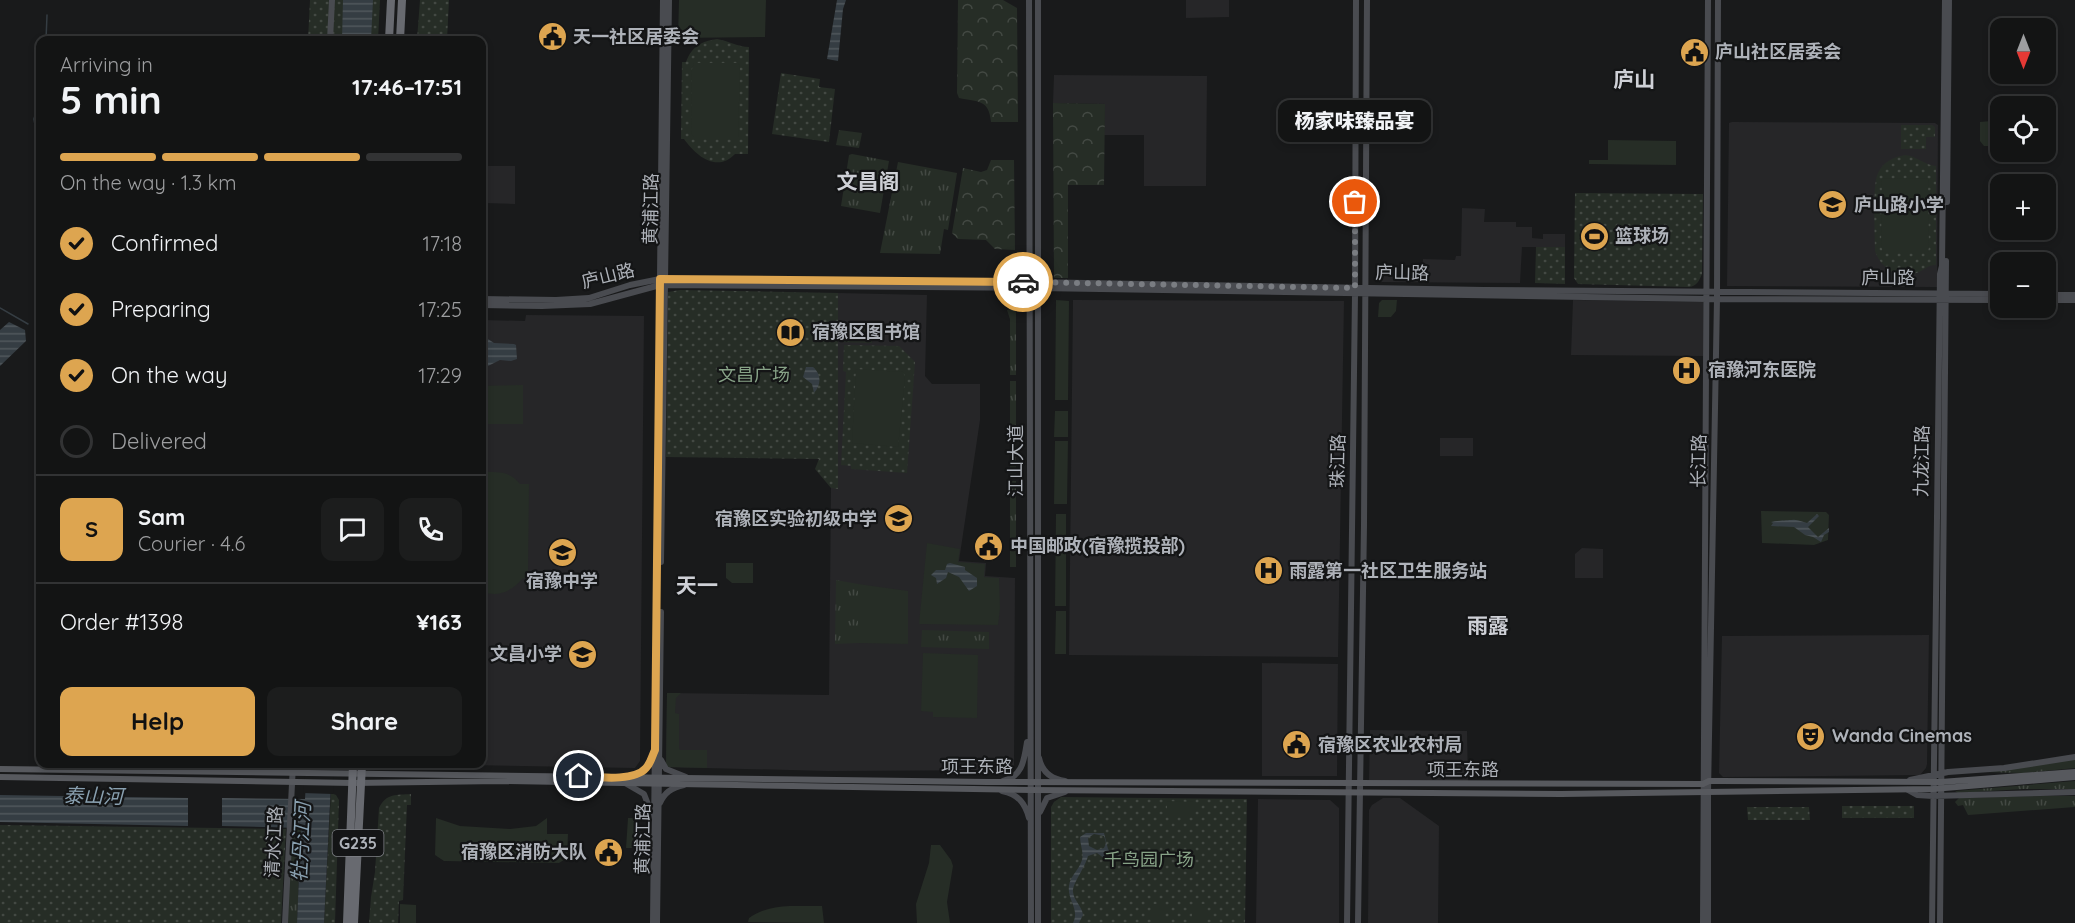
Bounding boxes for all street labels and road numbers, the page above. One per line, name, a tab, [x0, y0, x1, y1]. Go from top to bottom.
street label: 黄浦江路	[638, 173, 663, 245]
street label: 庐山路	[579, 258, 637, 293]
street label: 庐山路	[1375, 261, 1429, 284]
street label: 庐山路	[1861, 266, 1915, 289]
street label: 江山大道	[1004, 425, 1027, 497]
street label: 九龙江路	[1909, 425, 1934, 497]
street label: 珠江路	[1326, 434, 1349, 488]
street label: 长江路	[1687, 434, 1710, 488]
street label: 项王东路	[941, 755, 1013, 778]
street label: 项王东路	[1427, 758, 1499, 781]
street label: 黄浦江路	[630, 803, 655, 875]
street label: 清水江路	[260, 805, 287, 879]
road number: G235	[332, 830, 384, 856]

